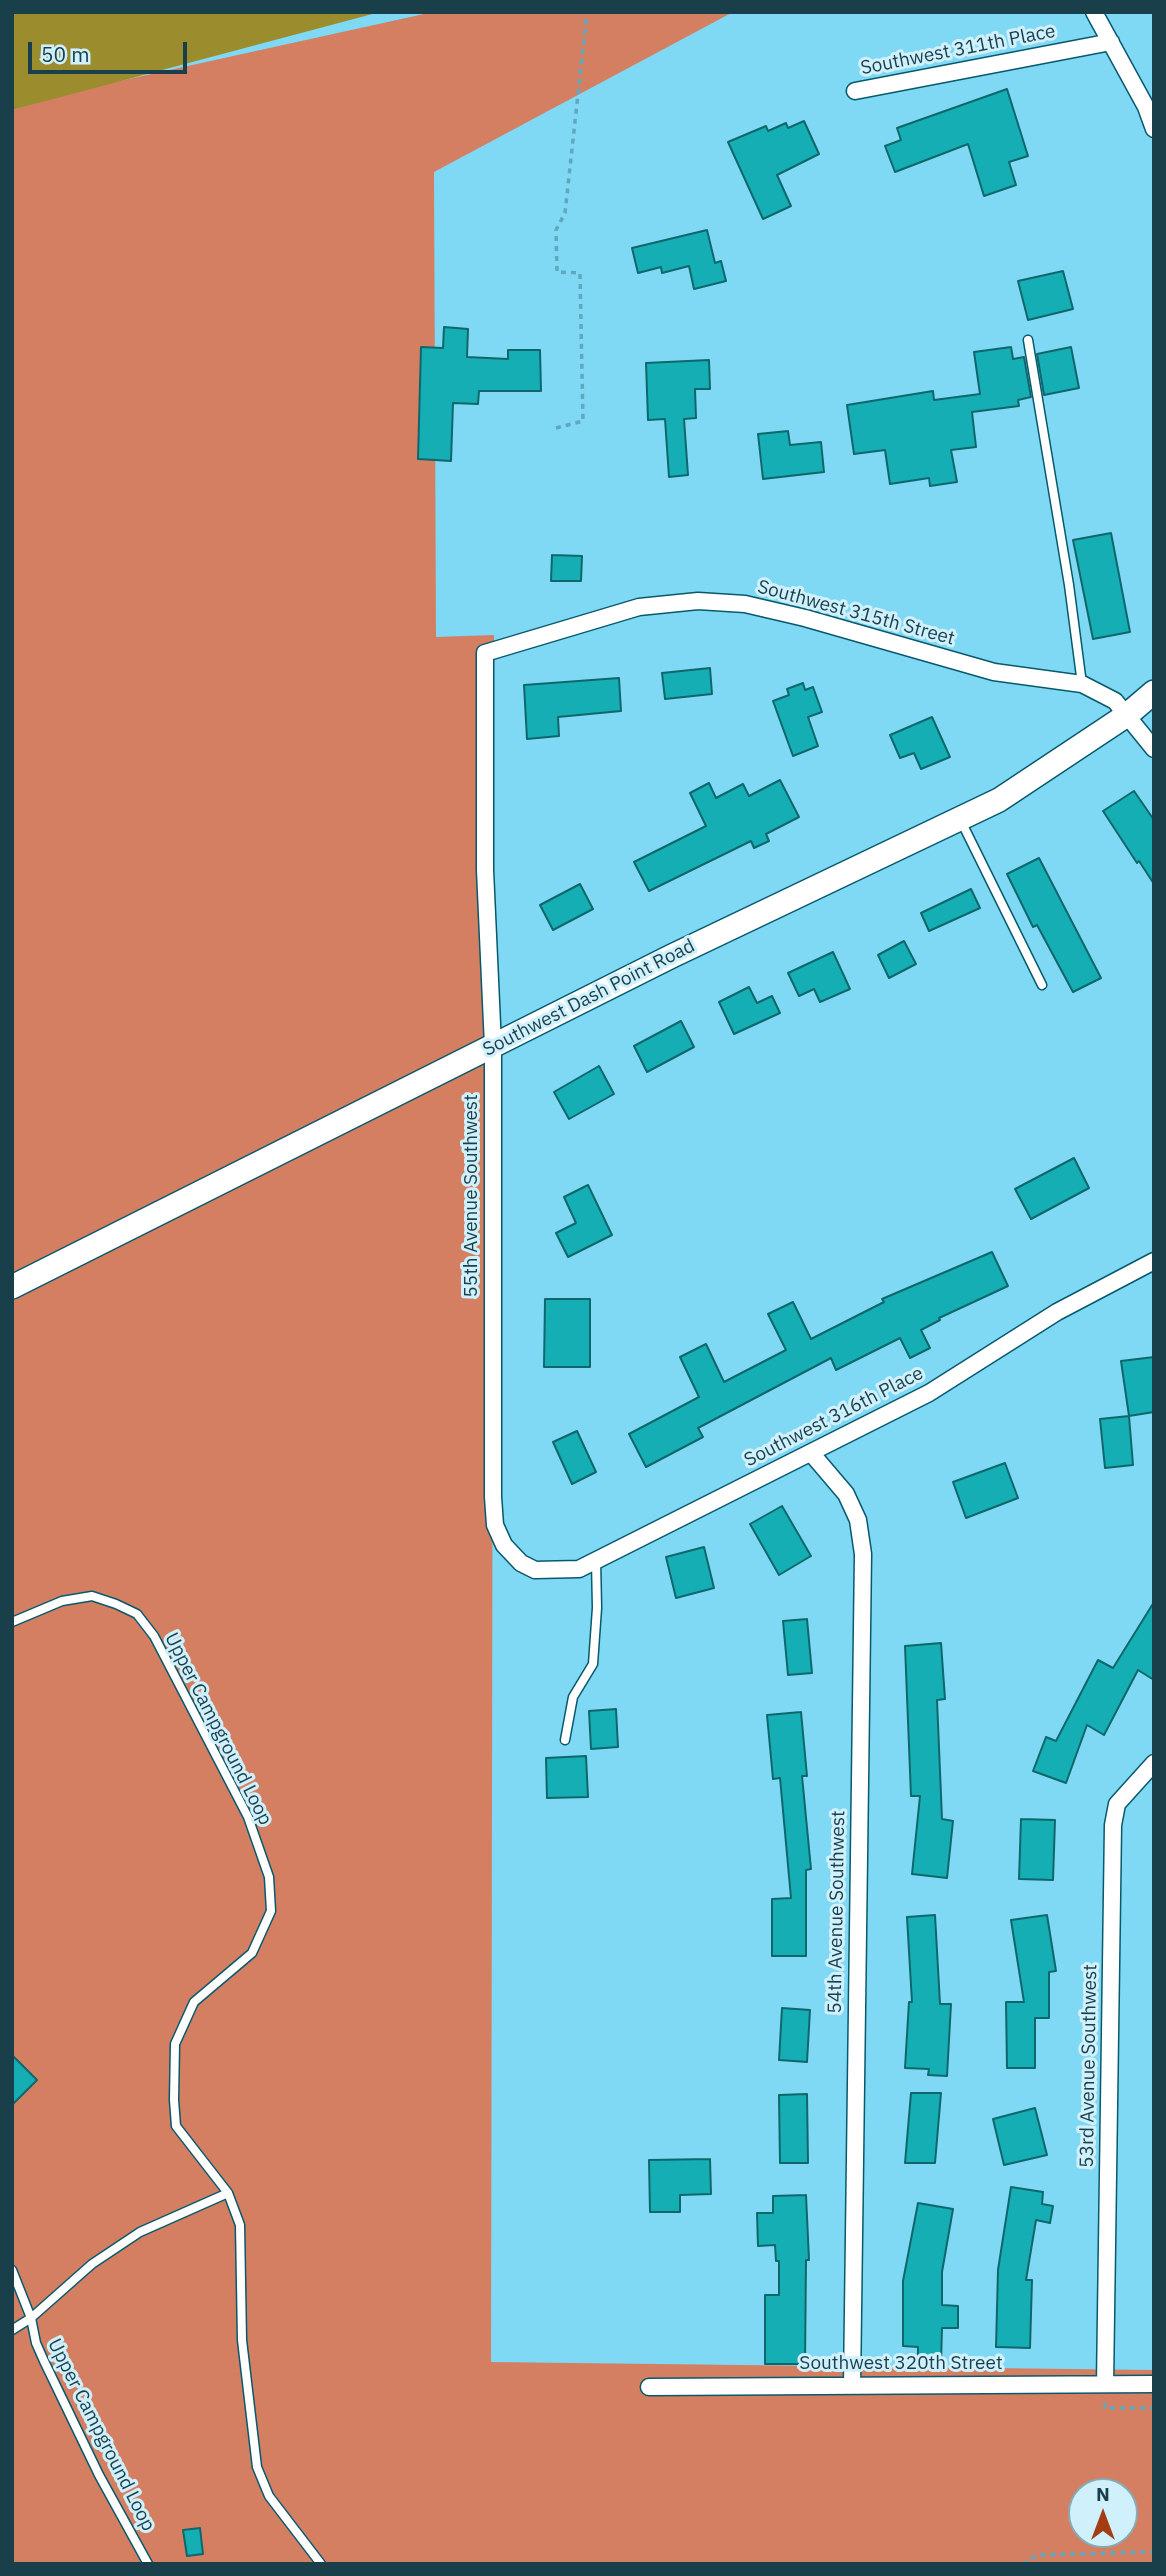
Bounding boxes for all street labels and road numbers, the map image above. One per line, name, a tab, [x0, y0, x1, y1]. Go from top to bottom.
street label: Southwest 311th Place	[859, 20, 1057, 80]
street label: Southwest 315th Street	[755, 576, 957, 650]
street label: Southwest Dash Point Road	[479, 935, 699, 1061]
street label: 55th Avenue Southwest	[461, 1094, 483, 1298]
street label: Southwest 316th Place	[741, 1362, 927, 1472]
street label: Upper Campground Loop	[160, 1629, 276, 1829]
street label: 54th Avenue Southwest	[824, 1810, 850, 2014]
street label: 53rd Avenue Southwest	[1076, 1964, 1102, 2168]
street label: Upper Campground Loop	[43, 2335, 159, 2535]
street label: Southwest 320th Street	[799, 2353, 1003, 2375]

